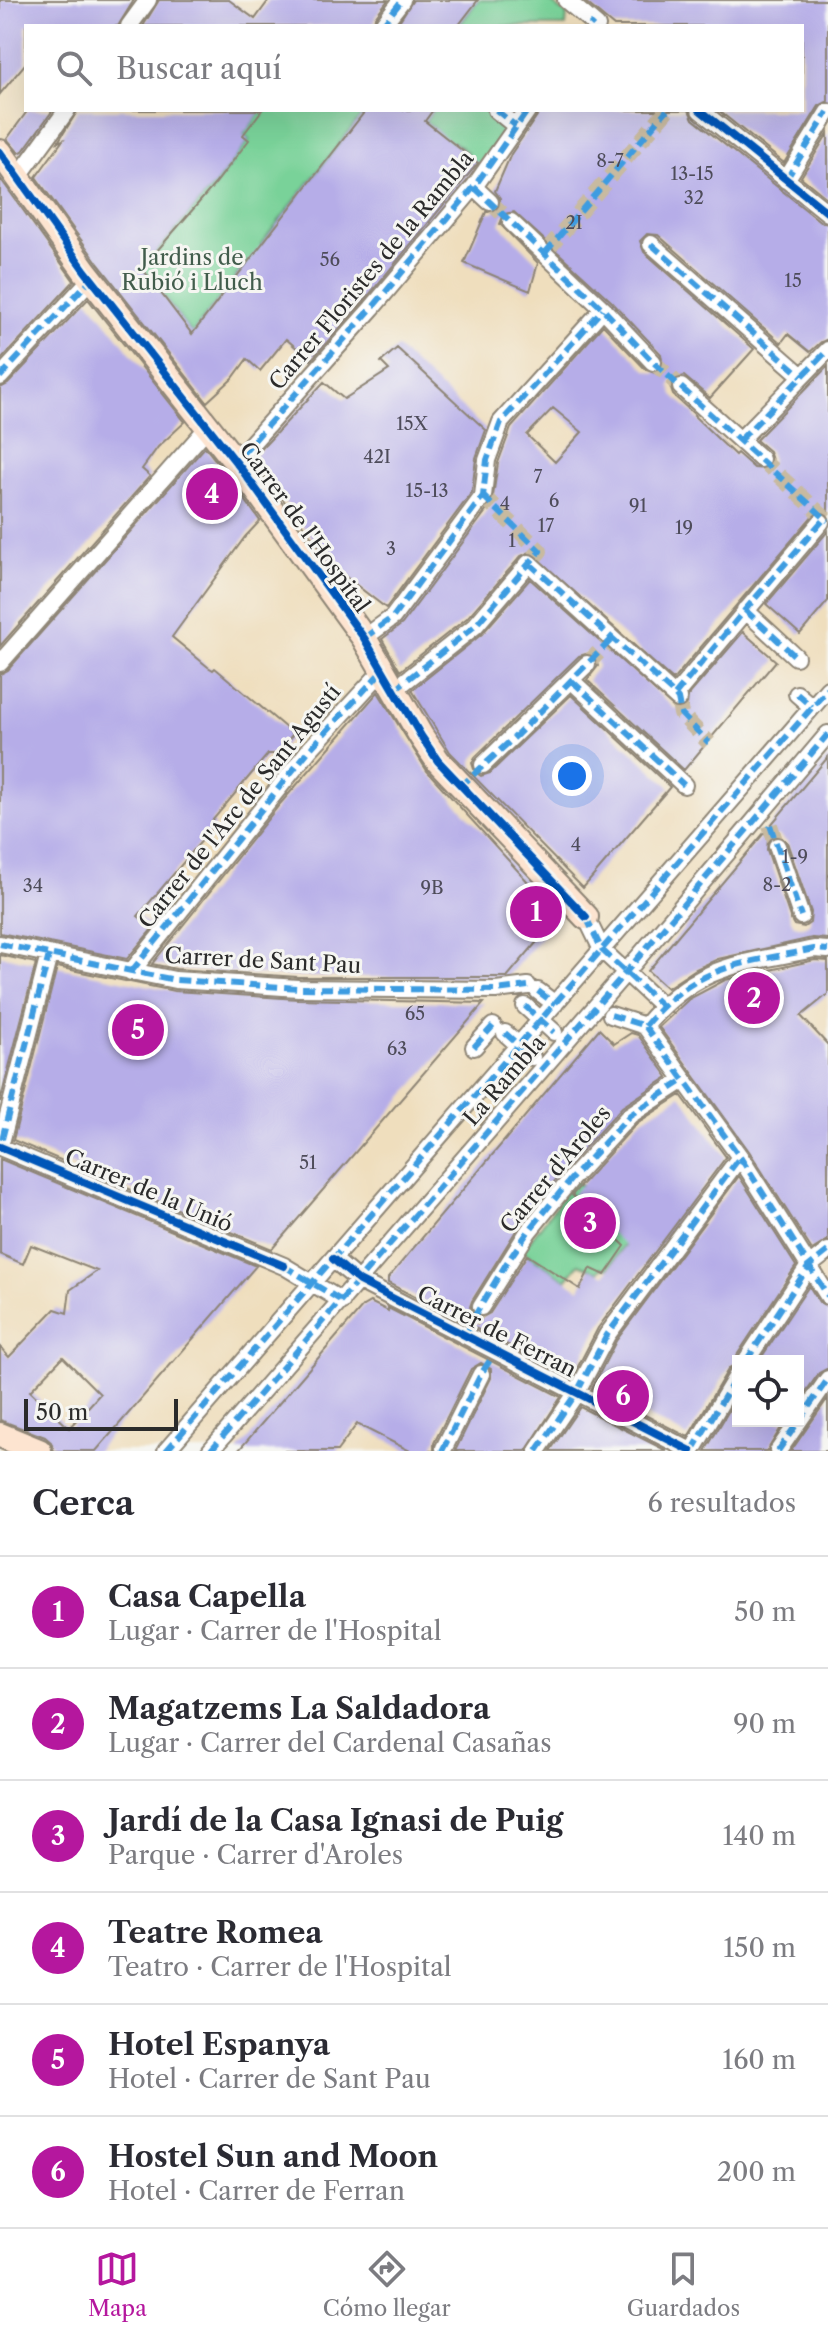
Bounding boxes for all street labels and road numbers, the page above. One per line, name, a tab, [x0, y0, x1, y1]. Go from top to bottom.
street label: Carrer Floristes de la Rambla	[263, 145, 480, 395]
street label: Carrer de l'Hospital	[234, 437, 376, 618]
street label: Carrer de l'Arc de Sant Agustí	[133, 679, 346, 934]
street label: Carrer de Sant Pau	[164, 942, 362, 979]
street label: La Rambla	[458, 1029, 551, 1131]
street label: Carrer d'Aroles	[494, 1100, 616, 1238]
street label: Carrer de la Unió	[61, 1143, 237, 1238]
street label: Carrer de Ferran	[413, 1280, 581, 1383]

